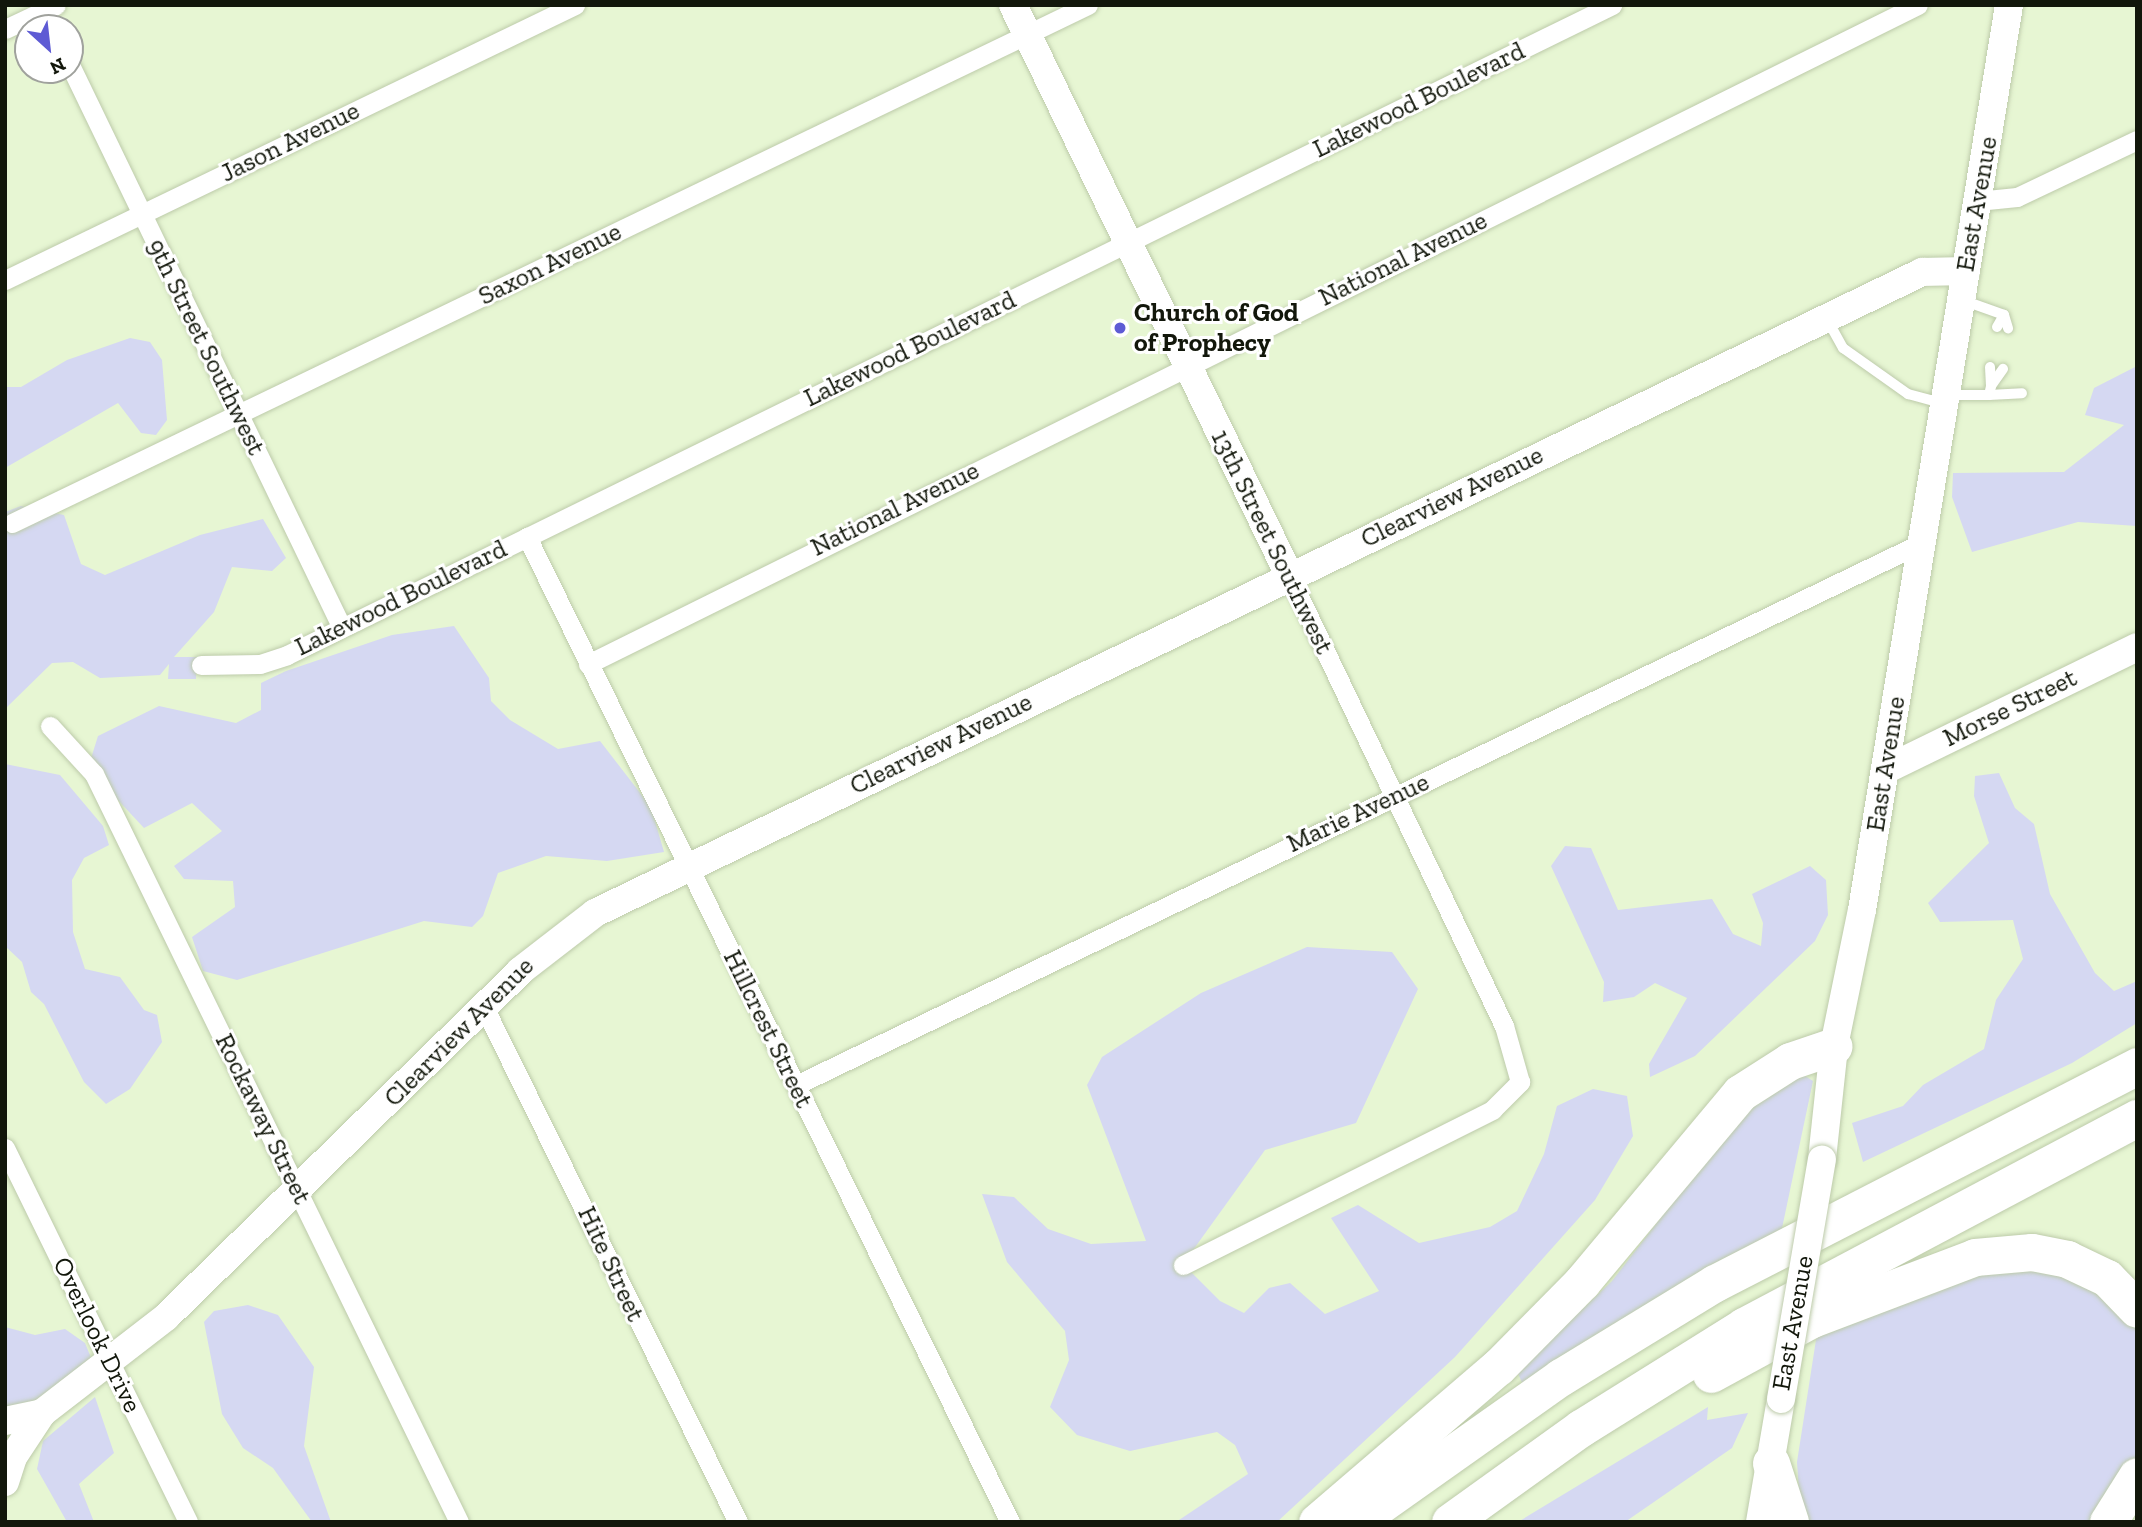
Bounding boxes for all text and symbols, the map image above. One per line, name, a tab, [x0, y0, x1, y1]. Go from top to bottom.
north arrow	[14, 14, 84, 84]
street label: Lakewood Boulevard	[1308, 35, 1530, 165]
text: N	[46, 53, 70, 80]
street label: Jason Avenue	[215, 95, 365, 189]
street label: East Avenue	[1950, 134, 2004, 274]
street label: National Avenue	[1313, 205, 1493, 313]
street label: Saxon Avenue	[473, 216, 627, 312]
street label: 9th Street Southwest	[140, 234, 272, 460]
street label: Lakewood Boulevard	[799, 284, 1021, 414]
place label: Church of God of Prophecy	[1134, 297, 1298, 358]
marker: Church of God of Prophecy	[1112, 320, 1128, 336]
street label: 13th Street Southwest	[1204, 425, 1340, 659]
street label: Clearview Avenue	[1355, 439, 1549, 555]
street label: National Avenue	[805, 455, 985, 563]
street label: Lakewood Boulevard	[290, 533, 512, 663]
street label: Morse Street	[1938, 662, 2082, 754]
street label: Clearview Avenue	[844, 686, 1038, 802]
street label: East Avenue	[1860, 694, 1912, 834]
street label: Marie Avenue	[1282, 766, 1434, 860]
street label: Hillcrest Street	[716, 945, 820, 1113]
street label: Clearview Avenue	[377, 950, 541, 1114]
street label: Rockaway Street	[208, 1028, 318, 1210]
street label: Hite Street	[571, 1202, 651, 1326]
street label: Overlook Drive	[46, 1252, 148, 1418]
street label: East Avenue	[1766, 1253, 1820, 1393]

